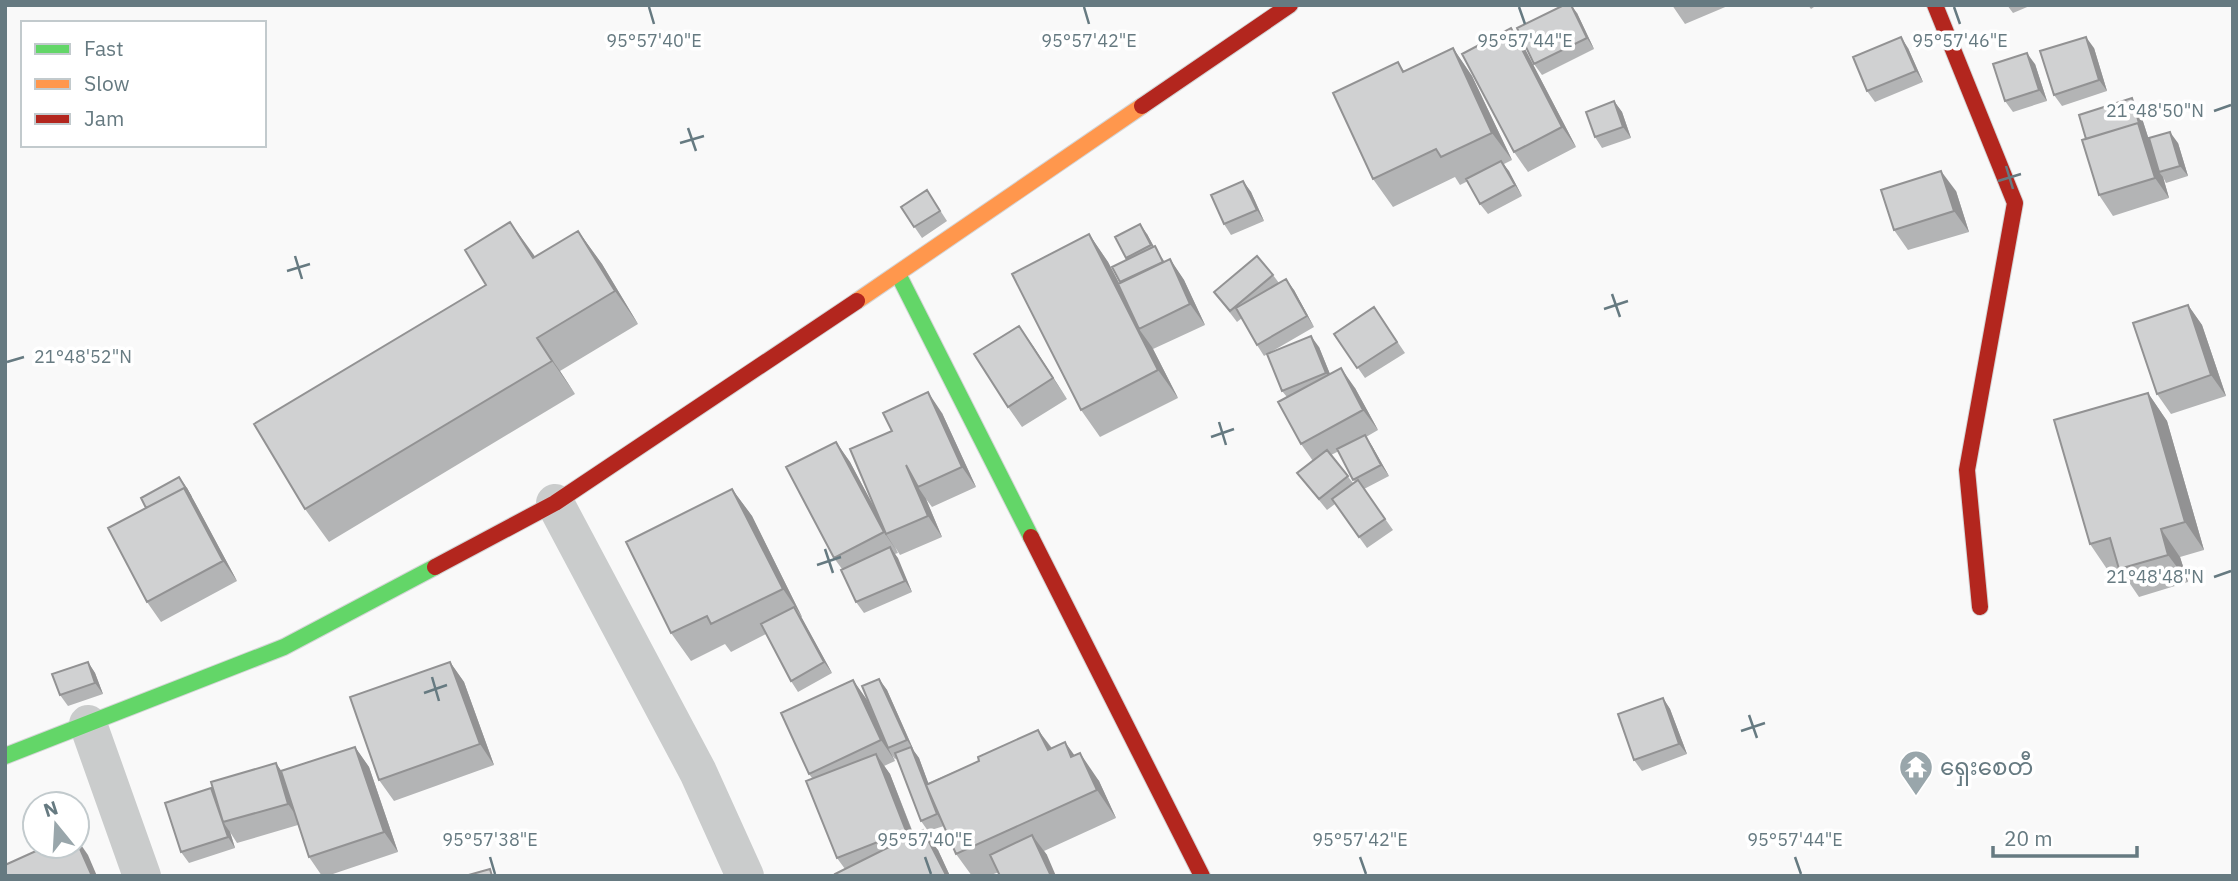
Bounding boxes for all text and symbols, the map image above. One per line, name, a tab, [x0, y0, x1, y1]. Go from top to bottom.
legend	[21, 21, 266, 147]
text: 95°57'40"E	[606, 29, 702, 52]
text: 95°57'42"E	[1041, 29, 1137, 52]
text: 95°57'44"E	[1477, 29, 1573, 52]
text: 95°57'46"E	[1912, 29, 2008, 52]
text: Fast	[84, 34, 124, 62]
text: Slow	[84, 69, 130, 97]
text: 21°48'50"N	[2106, 99, 2204, 122]
text: Jam	[84, 104, 124, 132]
text: 21°48'52"N	[34, 345, 132, 368]
text: 21°48'48"N	[2106, 565, 2204, 588]
temple icon: ရှေးစေတီ	[1897, 748, 1935, 797]
place label: ရှေးစေတီ	[1940, 751, 2033, 786]
north arrow	[21, 790, 91, 860]
text: N	[40, 795, 61, 822]
scale bar	[1993, 814, 2136, 858]
text: 20 m	[2004, 824, 2053, 852]
text: 95°57'38"E	[442, 828, 538, 851]
text: 95°57'40"E	[877, 828, 973, 851]
text: 95°57'42"E	[1312, 828, 1408, 851]
text: 95°57'44"E	[1747, 828, 1843, 851]

